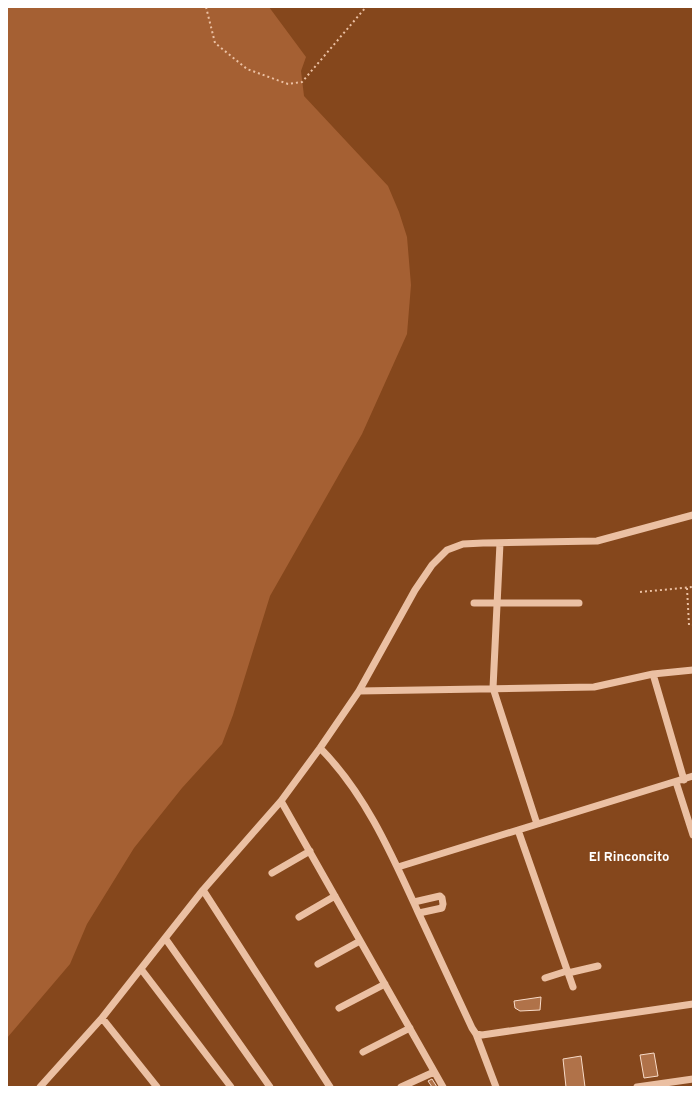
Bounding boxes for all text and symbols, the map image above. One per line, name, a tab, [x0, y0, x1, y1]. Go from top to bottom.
district label: El Rinconcito	[589, 850, 669, 866]

